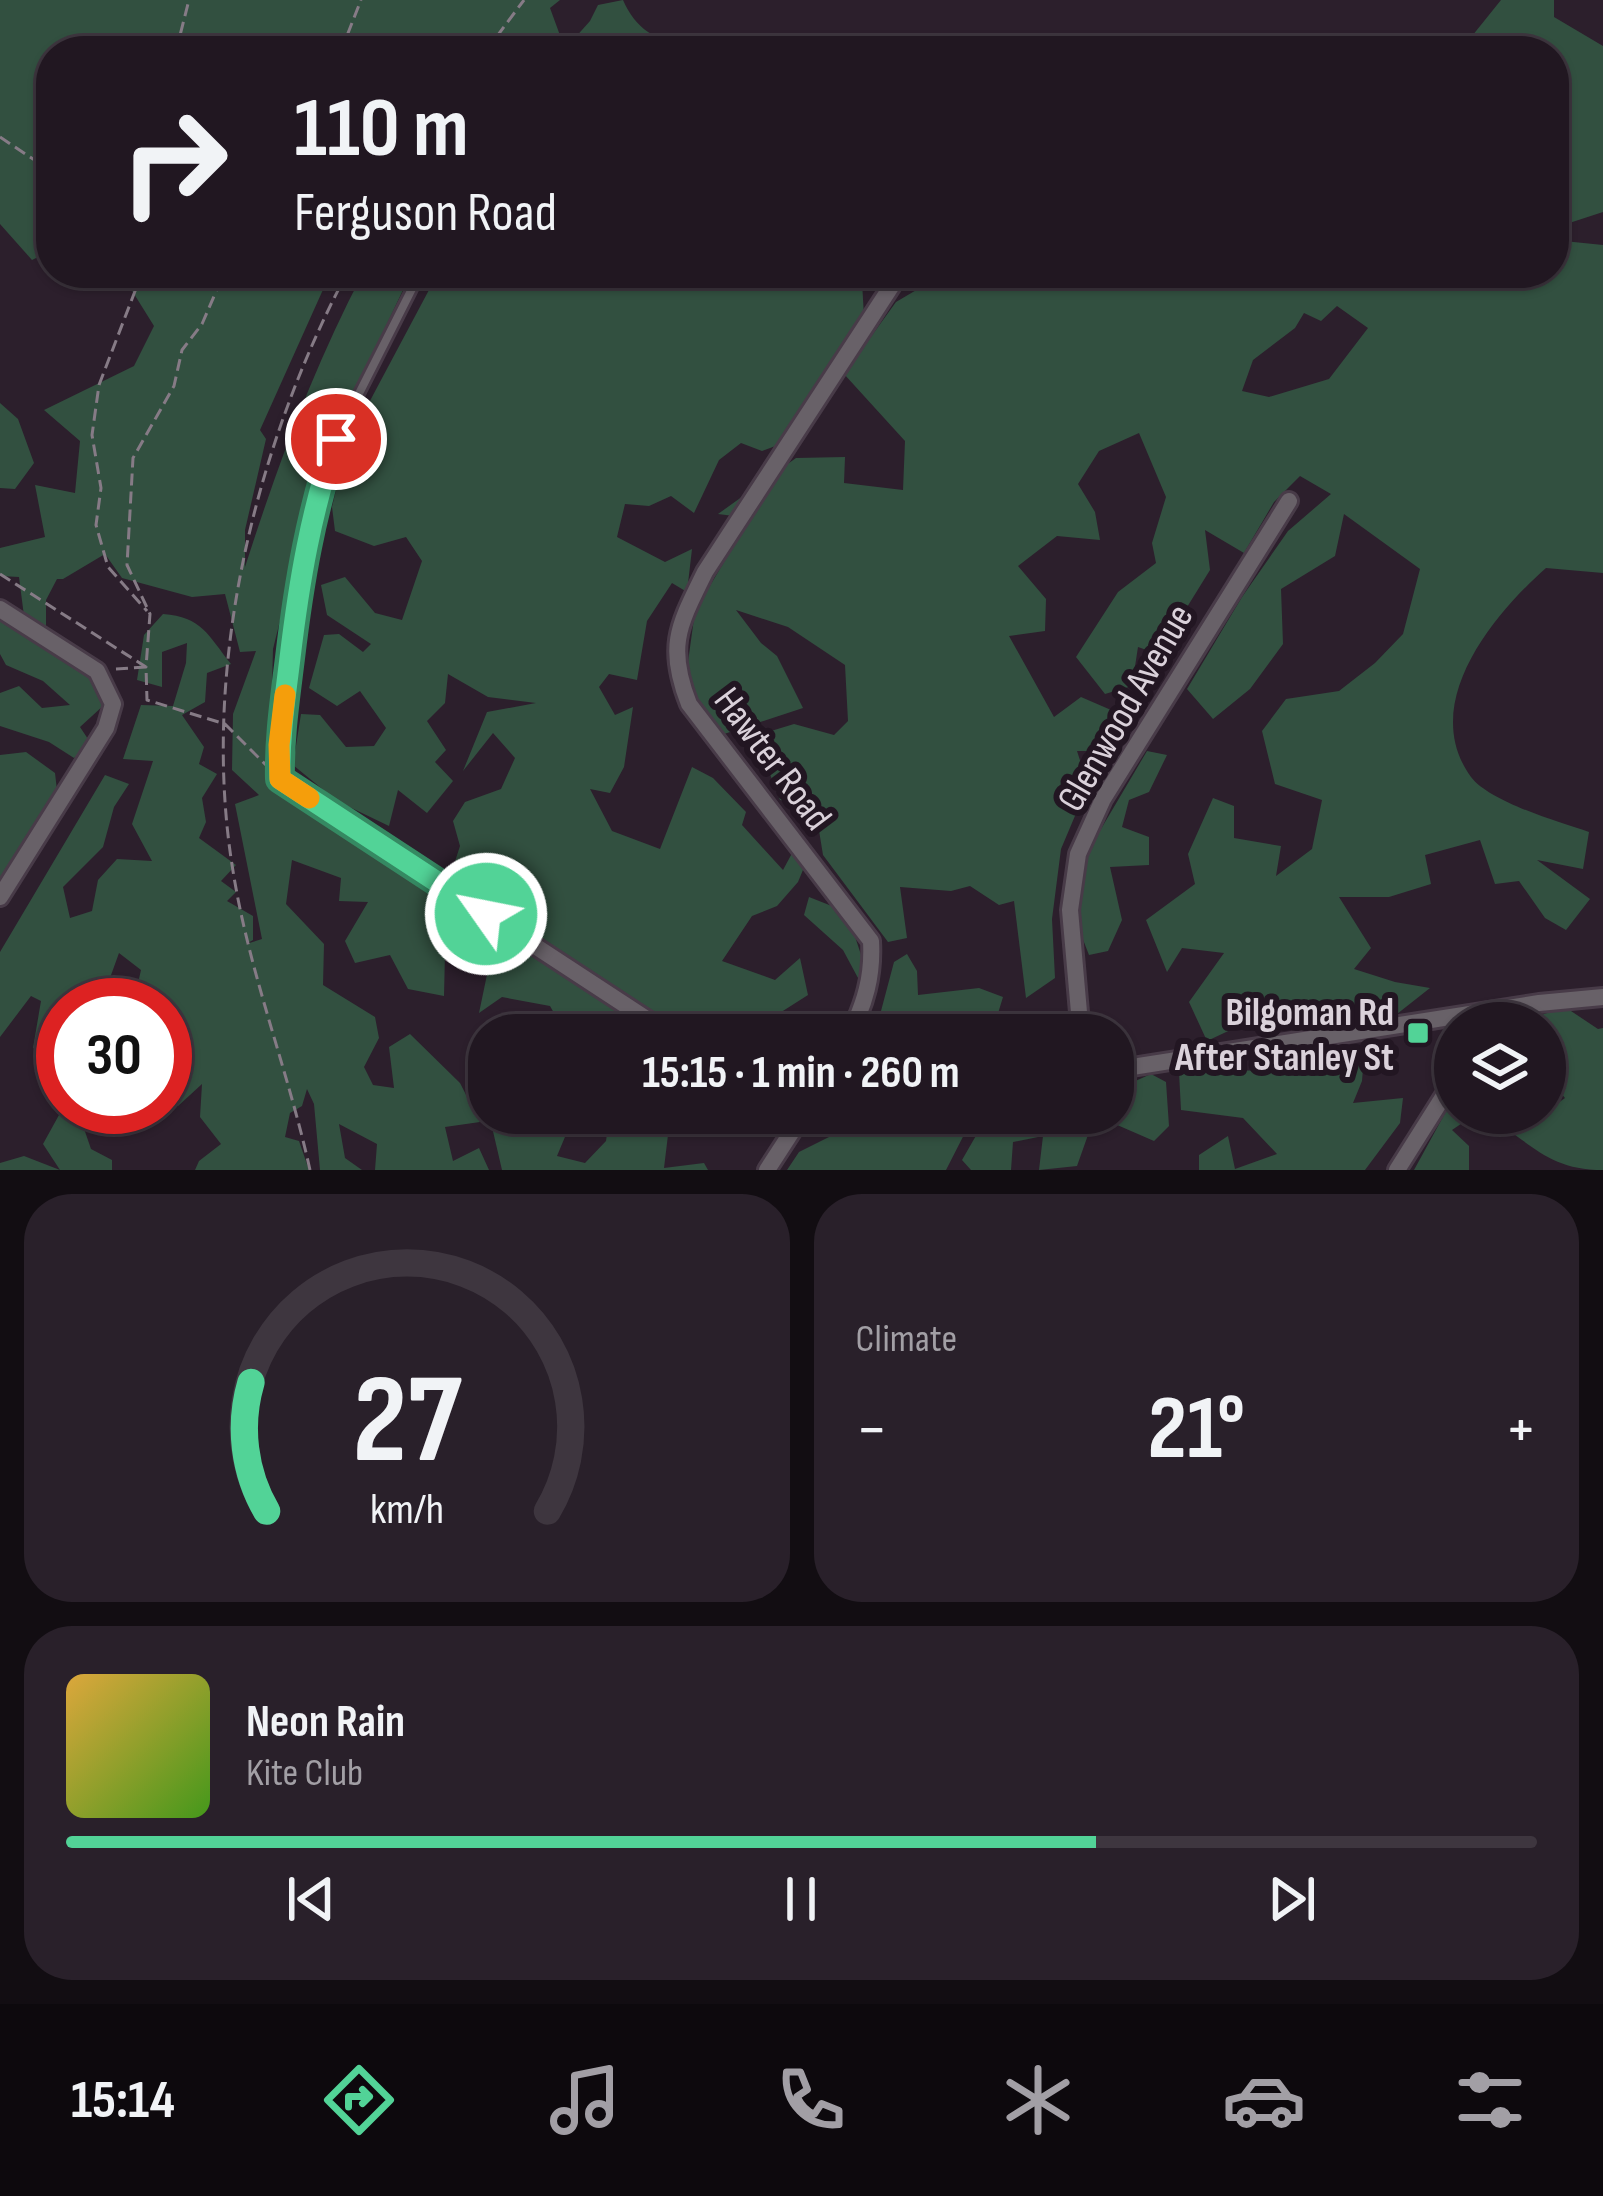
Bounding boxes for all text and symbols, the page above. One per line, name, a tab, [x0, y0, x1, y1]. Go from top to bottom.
text: 110 m	[294, 79, 469, 180]
icon: right	[96, 84, 252, 240]
text: Ferguson Road	[294, 181, 557, 246]
pin	[285, 388, 387, 490]
icon: arrive	[303, 406, 369, 472]
street label: Glenwood Avenue	[1048, 596, 1204, 820]
street label: Hawter Road	[703, 679, 841, 840]
position arrow	[423, 851, 549, 977]
speed limit sign: 30	[36, 978, 192, 1134]
place label: Bilgoman Rd After Stanley St	[1174, 990, 1394, 1082]
map controls	[1434, 1002, 1566, 1134]
button: layers	[1434, 1002, 1566, 1134]
marker: Bilgoman Rd After Stanley St	[1405, 1020, 1431, 1046]
text: 15:15 · 1 min · 260 m	[642, 1046, 960, 1101]
text: Climate	[856, 1316, 957, 1363]
text: 27	[352, 1348, 462, 1497]
text: 21°	[1147, 1376, 1245, 1484]
text: −	[856, 1391, 888, 1470]
text: +	[1505, 1391, 1537, 1470]
text: km/h	[370, 1484, 444, 1536]
text: Neon Rain	[246, 1695, 405, 1750]
text: Kite Club	[246, 1750, 363, 1797]
icon: previous	[278, 1866, 344, 1932]
icon: pause	[768, 1866, 834, 1932]
icon: next	[1259, 1866, 1325, 1932]
icon: directions	[317, 2058, 401, 2142]
icon: music	[543, 2058, 627, 2142]
icon: phone	[769, 2058, 853, 2142]
icon: climate	[996, 2058, 1080, 2142]
icon: car	[1222, 2058, 1306, 2142]
icon: filters	[1448, 2058, 1532, 2142]
text: 15:14	[71, 2068, 175, 2133]

